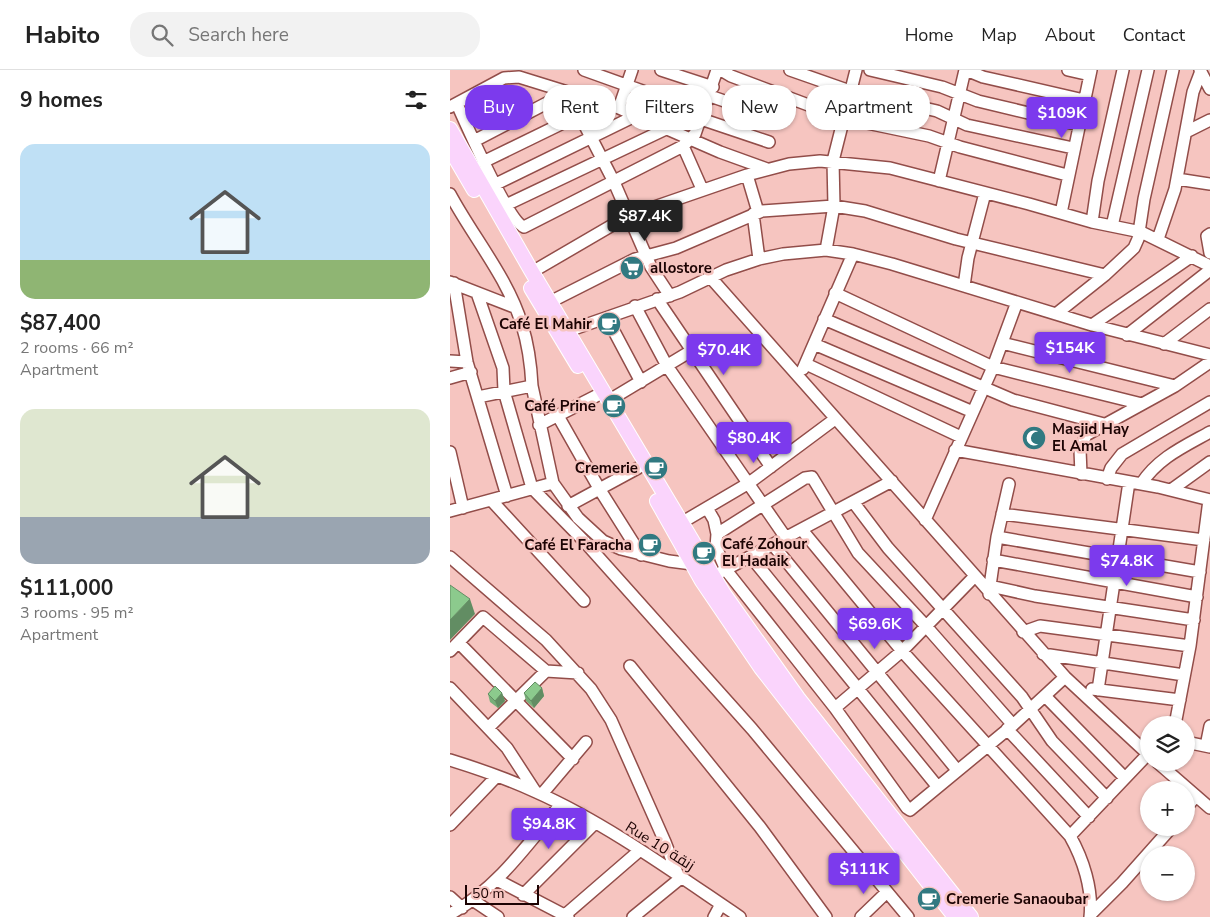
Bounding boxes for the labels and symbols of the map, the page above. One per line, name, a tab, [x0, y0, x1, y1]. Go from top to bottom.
pin: $109K	[1027, 97, 1097, 139]
pin: $87.4K	[604, 200, 686, 242]
supermarket icon: allostore	[619, 255, 645, 281]
place label: allostore	[650, 258, 712, 278]
cafe icon: Café El Mahir	[596, 311, 622, 337]
place label: Café El Mahir	[499, 314, 592, 334]
pin: $154K	[1035, 332, 1105, 374]
pin: $70.4K	[683, 334, 765, 376]
cafe icon: Café Prine	[601, 393, 627, 419]
place label: Café Prine	[524, 396, 596, 416]
place label: Masjid Hay El Amal	[1052, 419, 1129, 456]
pin: $80.4K	[713, 422, 795, 464]
mosque icon: Masjid Hay El Amal	[1021, 425, 1047, 451]
cafe icon: Cremerie	[643, 455, 669, 481]
place label: Cremerie	[575, 458, 638, 478]
cafe icon: Café El Faracha	[637, 532, 663, 558]
place label: Café Zohour El Hadaik	[722, 534, 807, 571]
place label: Café El Faracha	[524, 535, 632, 555]
cafe icon: Café Zohour El Hadaik	[691, 540, 717, 566]
pin: $74.8K	[1086, 544, 1168, 587]
pin: $69.6K	[834, 608, 916, 650]
pin: $94.8K	[508, 808, 590, 850]
street label: Rue 10 زنقة	[621, 817, 699, 875]
pin: $111K	[829, 852, 899, 895]
scale bar	[465, 882, 539, 905]
cafe icon: Cremerie Sanaoubar	[916, 886, 942, 912]
place label: Cremerie Sanaoubar	[946, 889, 1088, 909]

